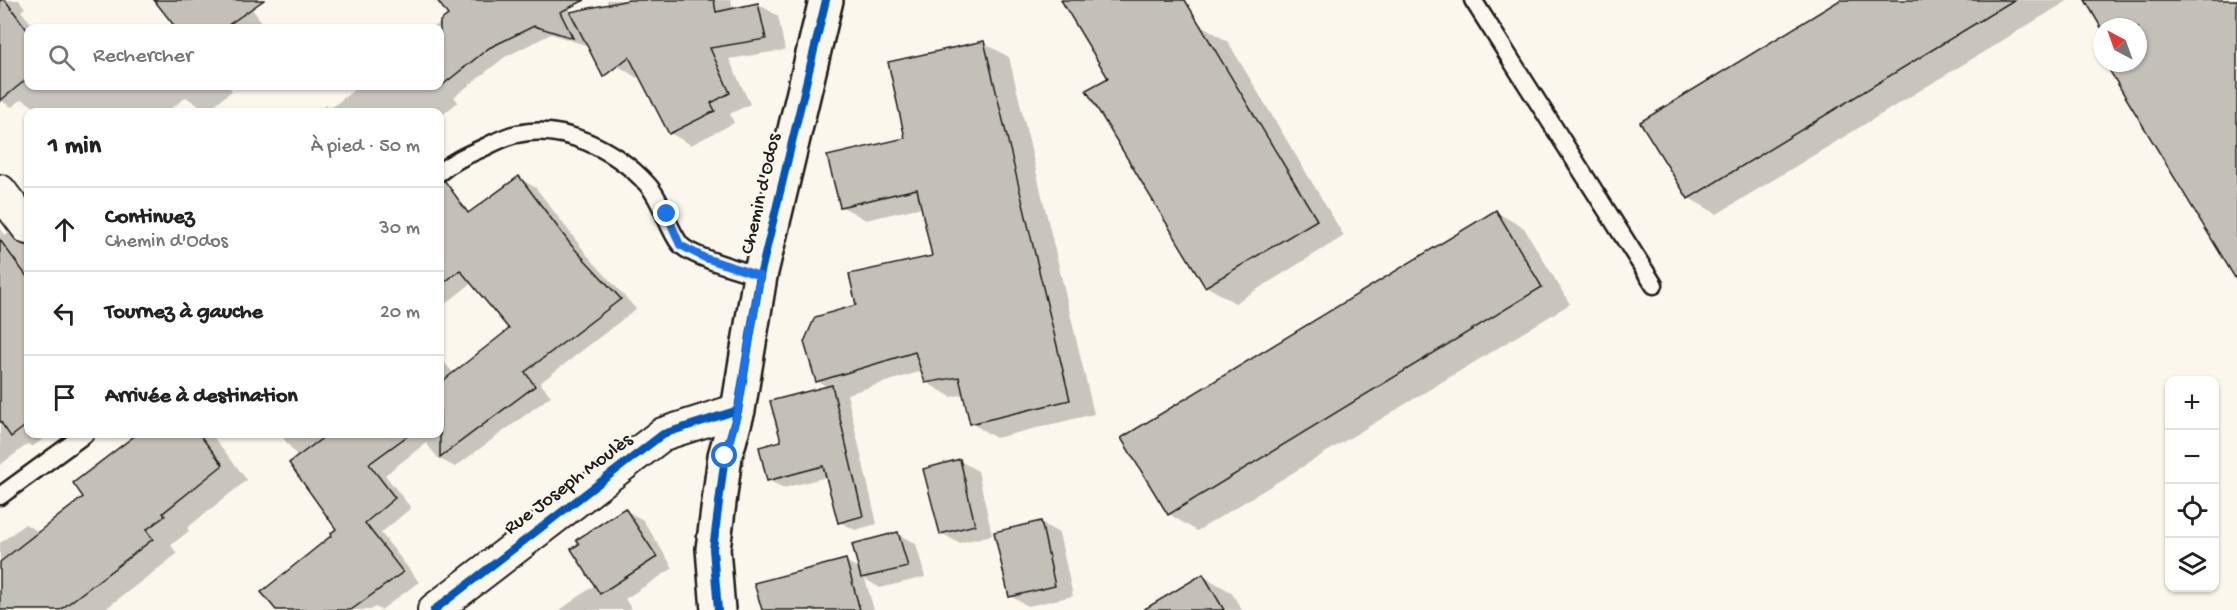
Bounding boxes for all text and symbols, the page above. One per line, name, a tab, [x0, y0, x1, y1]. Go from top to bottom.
north arrow	[2093, 18, 2147, 72]
search box	[24, 24, 444, 90]
icon: search	[45, 41, 78, 74]
text: Rechercher	[93, 44, 193, 70]
street label: Chemin d'Odos	[737, 131, 787, 257]
text: 1 min	[48, 132, 101, 163]
text: À pied · 50 m	[311, 136, 420, 159]
route end	[653, 200, 679, 226]
text: Continuez	[105, 205, 194, 231]
icon: ahead	[48, 213, 81, 246]
text: 30 m	[379, 218, 420, 241]
text: Chemin d'Odos	[105, 231, 228, 254]
icon: left	[48, 297, 81, 330]
text: Tournez à gauche	[105, 300, 263, 326]
text: 20 m	[380, 302, 420, 325]
map controls	[2165, 376, 2219, 592]
button: +	[2165, 376, 2219, 430]
icon: arrive	[48, 381, 81, 414]
text: Arrivée à destination	[105, 384, 298, 410]
street label: Rue Joseph Moulès	[500, 429, 638, 541]
button: −	[2165, 430, 2219, 484]
route start	[711, 442, 737, 468]
button: locate	[2165, 484, 2219, 538]
button: layers	[2165, 538, 2219, 592]

